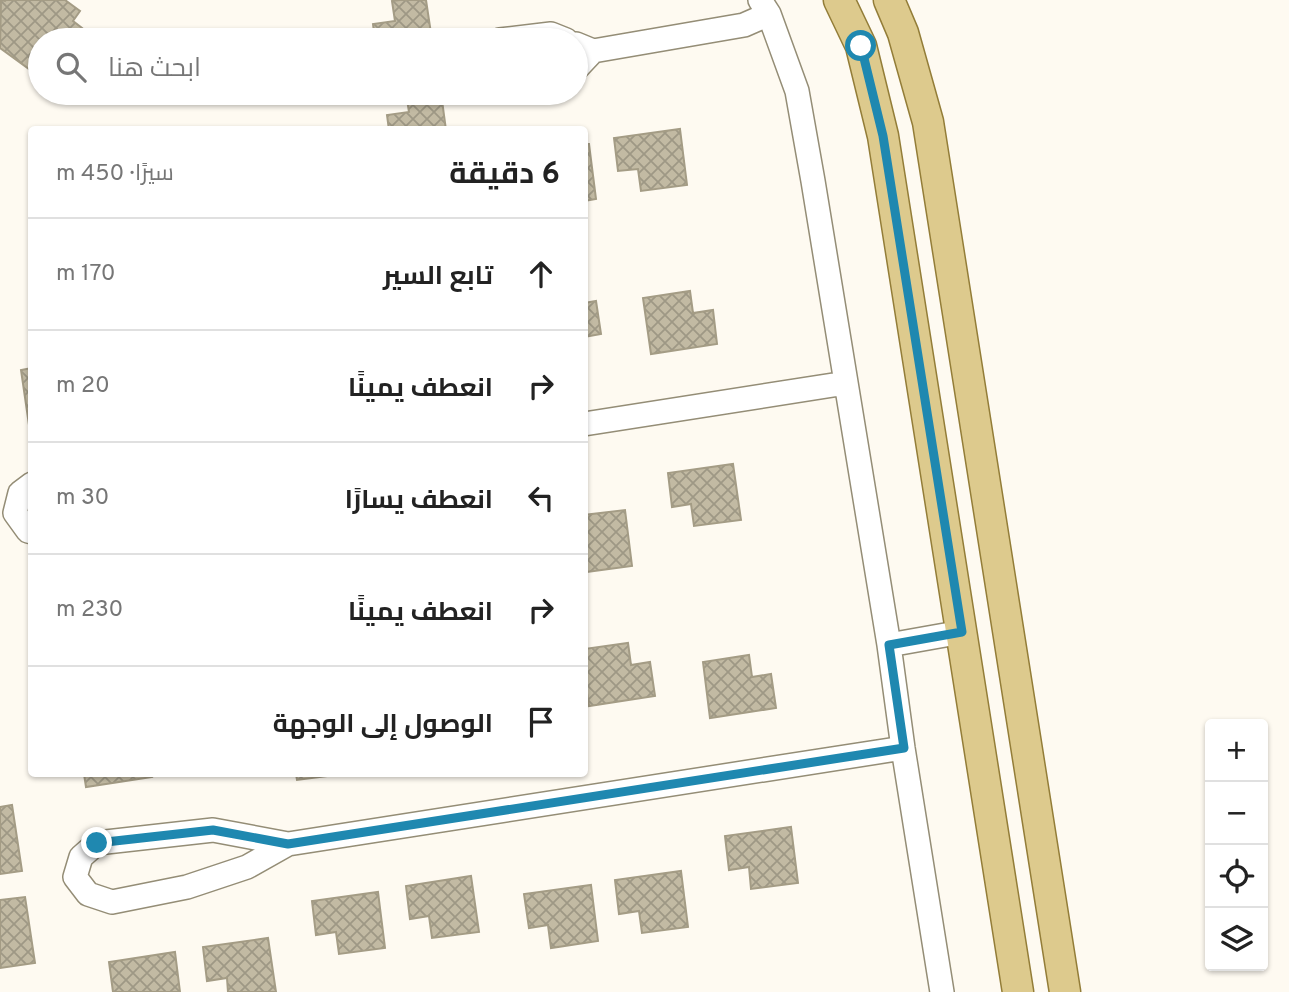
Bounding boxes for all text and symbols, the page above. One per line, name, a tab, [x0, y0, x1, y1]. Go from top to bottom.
search box	[28, 28, 588, 105]
route start	[845, 30, 876, 61]
icon: search	[52, 48, 90, 86]
text: ابحث هنا	[108, 53, 201, 86]
text: 6 دقيقة	[449, 157, 560, 194]
text: سيرًا · 450 m	[56, 160, 174, 189]
icon: ahead	[522, 255, 560, 293]
text: 170 m	[56, 260, 115, 289]
text: تابع السير	[383, 261, 493, 294]
icon: right	[522, 367, 560, 405]
text: 20 m	[56, 372, 110, 401]
text: انعطف يمينًا	[348, 373, 493, 406]
icon: left	[522, 479, 560, 517]
text: 30 m	[56, 484, 109, 513]
text: انعطف يسارًا	[345, 485, 493, 518]
icon: right	[522, 591, 560, 629]
text: 230 m	[56, 596, 123, 625]
text: انعطف يمينًا	[348, 597, 493, 630]
icon: arrive	[522, 703, 560, 741]
text: الوصول إلى الوجهة	[273, 709, 493, 742]
map controls	[1205, 719, 1268, 971]
button: +	[1205, 719, 1268, 782]
button: −	[1205, 782, 1268, 845]
route end	[81, 827, 112, 858]
button: locate	[1205, 845, 1268, 908]
button: layers	[1205, 908, 1268, 971]

